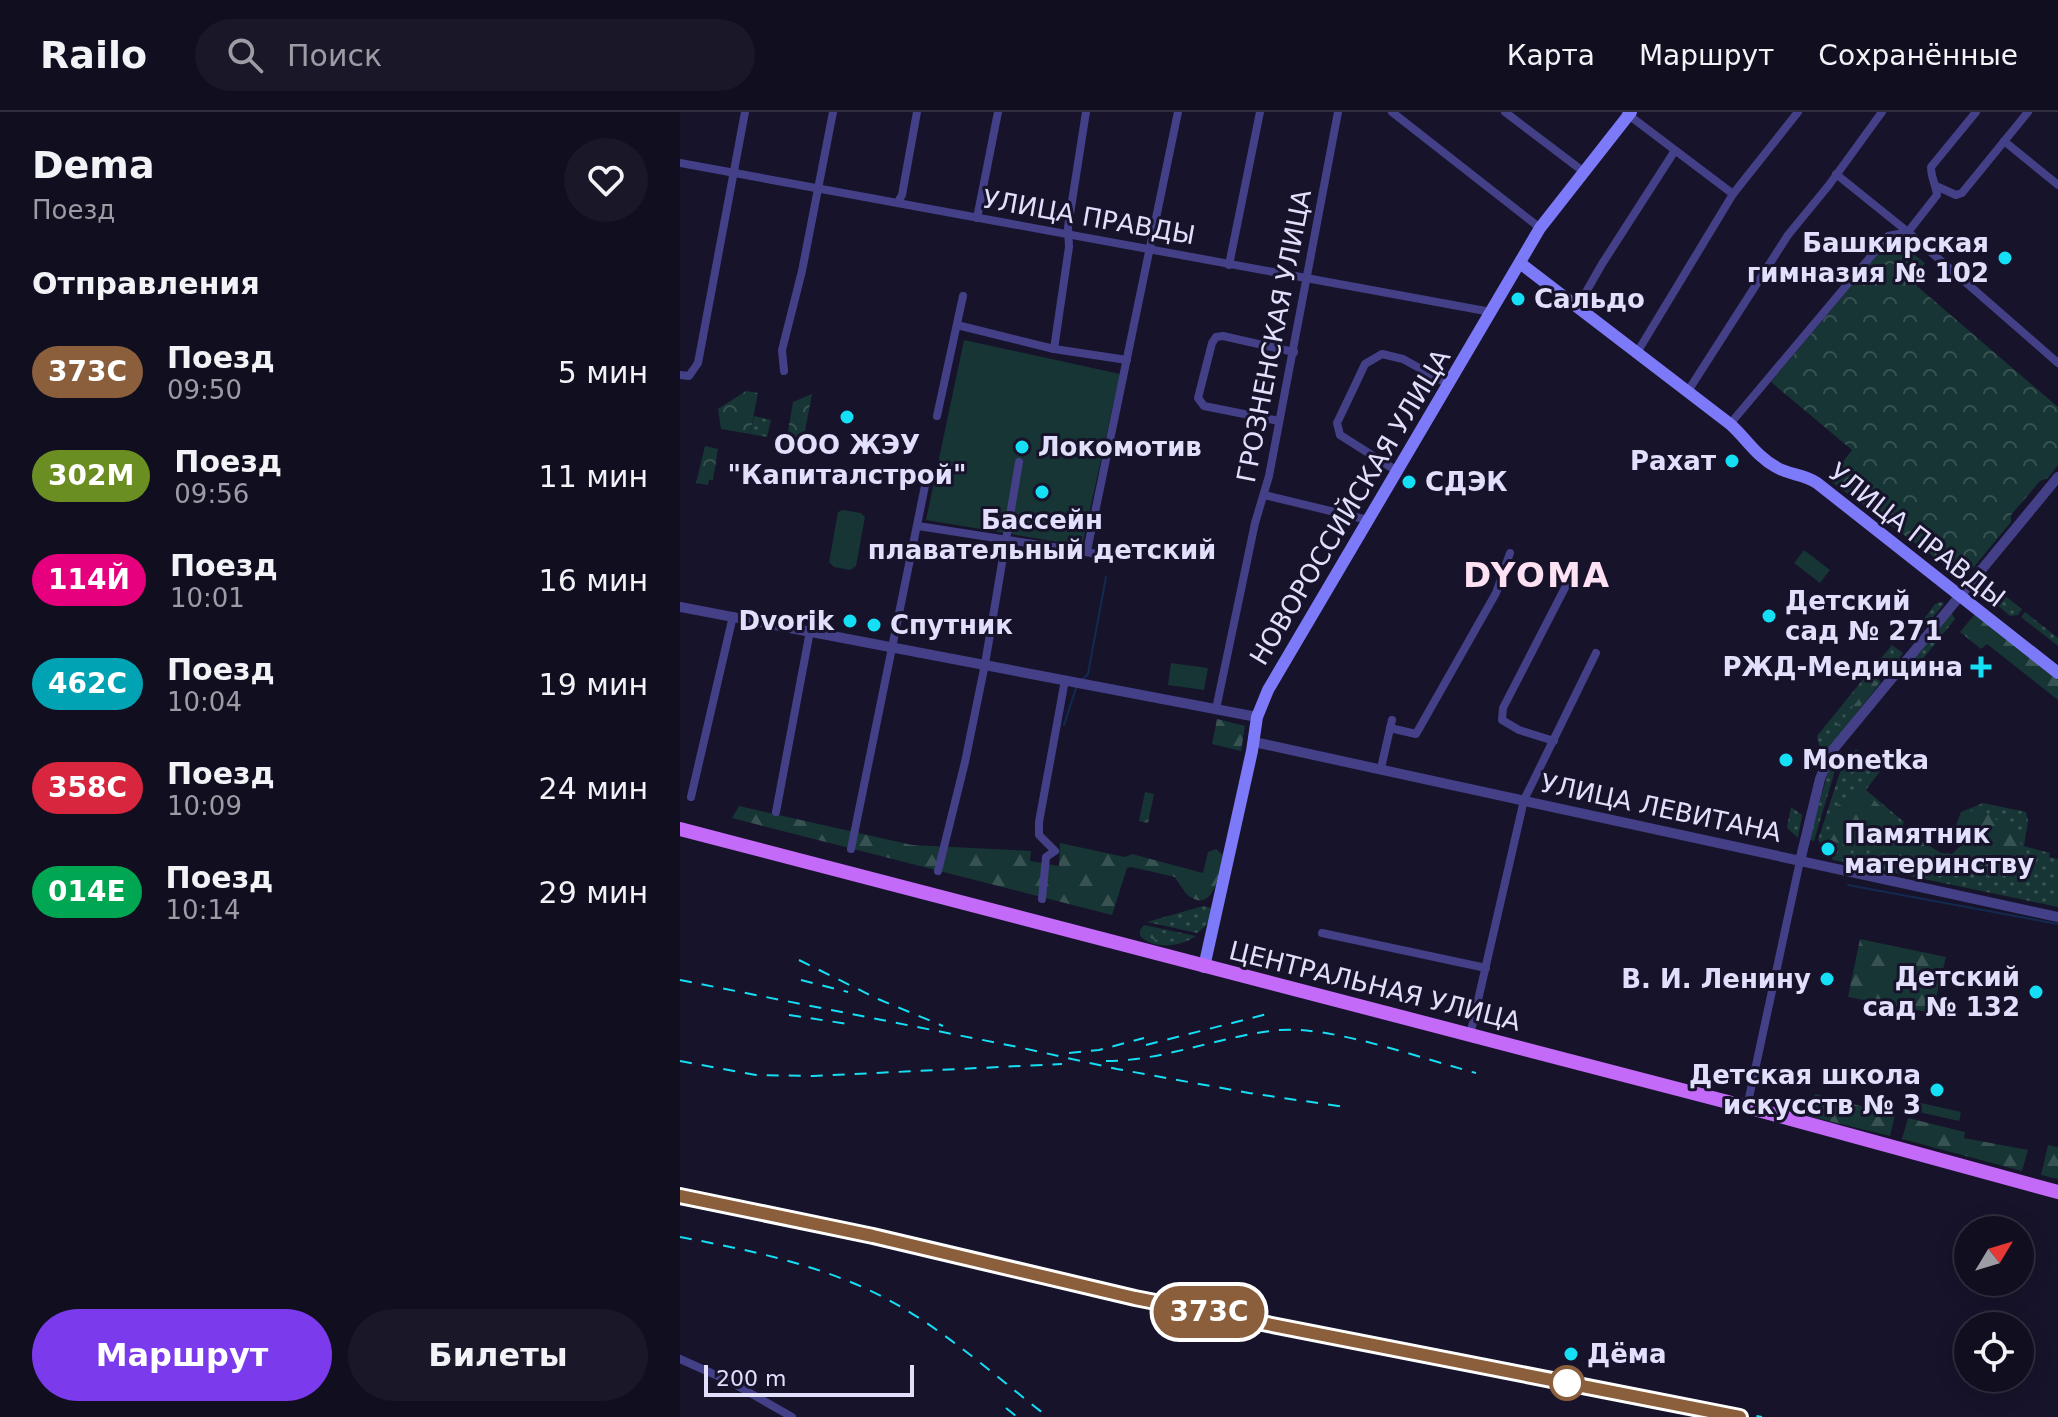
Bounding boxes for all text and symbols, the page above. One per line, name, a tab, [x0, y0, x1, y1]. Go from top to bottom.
search box	[195, 19, 755, 91]
text: Railo	[40, 33, 147, 77]
icon: search	[223, 33, 267, 77]
text: Поиск	[287, 38, 382, 73]
text: Карта	[1507, 39, 1595, 72]
text: Маршрут	[1639, 39, 1774, 72]
text: Сохранённые	[1818, 39, 2018, 72]
button: heart	[564, 138, 648, 222]
text: Dema	[32, 143, 155, 187]
street label: УЛИЦА ПРАВДЫ	[980, 184, 1198, 250]
street label: ГРОЗНЕНСКАЯ УЛИЦА	[1231, 187, 1317, 485]
text: Поезд	[32, 195, 115, 225]
place label: Башкирская гимназия № 102	[1747, 228, 1989, 288]
marker: Башкирская гимназия № 102	[1996, 249, 2014, 267]
text: Отправления	[32, 266, 260, 301]
place label: Сальдо	[1534, 284, 1645, 314]
marker: Сальдо	[1509, 290, 1527, 308]
text: Поезд	[167, 340, 275, 375]
street label: НОВОРОССИЙСКАЯ УЛИЦА	[1243, 343, 1457, 670]
text: 373C	[48, 355, 127, 388]
text: 5 мин	[558, 355, 648, 390]
text: 09:50	[167, 375, 242, 405]
marker: ООО ЖЭУ "Капиталстрой"	[838, 408, 856, 426]
place label: ООО ЖЭУ "Капиталстрой"	[728, 430, 966, 490]
place label: Локомотив	[1038, 432, 1202, 462]
marker: Локомотив	[1013, 438, 1031, 456]
text: Поезд	[174, 444, 282, 479]
place label: Рахат	[1630, 446, 1716, 476]
marker: Рахат	[1723, 452, 1741, 470]
street label: УЛИЦА ПРАВДЫ	[1823, 457, 2011, 613]
text: 302М	[48, 459, 134, 492]
text: 11 мин	[539, 459, 648, 494]
place label: СДЭК	[1425, 467, 1508, 497]
marker: СДЭК	[1400, 473, 1418, 491]
text: 09:56	[174, 479, 249, 509]
marker: Бассейн плавательный детский	[1033, 483, 1051, 501]
place label: Бассейн плавательный детский	[868, 505, 1216, 565]
text: Поезд	[170, 548, 278, 583]
district label: DYOMA	[1463, 555, 1611, 595]
text: 114Й	[48, 563, 130, 596]
text: 16 мин	[539, 563, 648, 598]
text: 10:01	[170, 583, 245, 613]
place label: Детский сад № 271	[1785, 586, 1943, 646]
place label: Dvorik	[739, 606, 835, 636]
marker: Детский сад № 271	[1760, 607, 1778, 625]
place label: Спутник	[890, 610, 1013, 640]
marker: Dvorik	[841, 612, 859, 630]
marker: Спутник	[865, 616, 883, 634]
text: Поезд	[167, 652, 275, 687]
place label: РЖД-Медицина	[1722, 652, 1963, 682]
marker: РЖД-Медицина	[1970, 656, 1992, 678]
text: 462С	[48, 667, 127, 700]
text: 19 мин	[539, 667, 648, 702]
text: 10:04	[167, 687, 242, 717]
place label: Monetka	[1802, 745, 1929, 775]
marker: Monetka	[1777, 751, 1795, 769]
text: Поезд	[167, 756, 275, 791]
street label: УЛИЦА ЛЕВИТАНА	[1538, 768, 1784, 848]
text: 358С	[48, 771, 127, 804]
text: 24 мин	[539, 771, 648, 806]
text: 10:09	[167, 791, 242, 821]
place label: Памятник материнству	[1844, 819, 2034, 879]
marker: Памятник материнству	[1819, 840, 1837, 858]
text: Поезд	[166, 860, 273, 895]
text: 014Е	[48, 875, 126, 908]
text: 29 мин	[539, 875, 648, 910]
text: 10:14	[166, 895, 241, 925]
street label: ЦЕНТРАЛЬНАЯ УЛИЦА	[1226, 935, 1524, 1037]
place label: Детский сад № 132	[1862, 962, 2020, 1022]
place label: В. И. Ленину	[1621, 964, 1811, 994]
marker: В. И. Ленину	[1818, 970, 1836, 988]
marker: Детский сад № 132	[2027, 983, 2045, 1001]
place label: Детская школа искусств № 3	[1689, 1060, 1921, 1120]
marker: Детская школа искусств № 3	[1928, 1081, 1946, 1099]
north arrow	[1954, 1216, 2034, 1296]
map controls	[1954, 1216, 2034, 1392]
line badge: 373C	[1153, 1286, 1265, 1338]
text: 373C	[1170, 1295, 1249, 1328]
button: Маршрут	[32, 1309, 332, 1401]
button: Билеты	[348, 1309, 648, 1401]
button: locate	[1954, 1312, 2034, 1392]
place label: Дёма	[1587, 1339, 1667, 1369]
marker: Дёма	[1562, 1345, 1580, 1363]
scale bar	[704, 1361, 914, 1397]
text: 200 m	[716, 1366, 786, 1391]
unlabelled marker	[1550, 1366, 1584, 1400]

